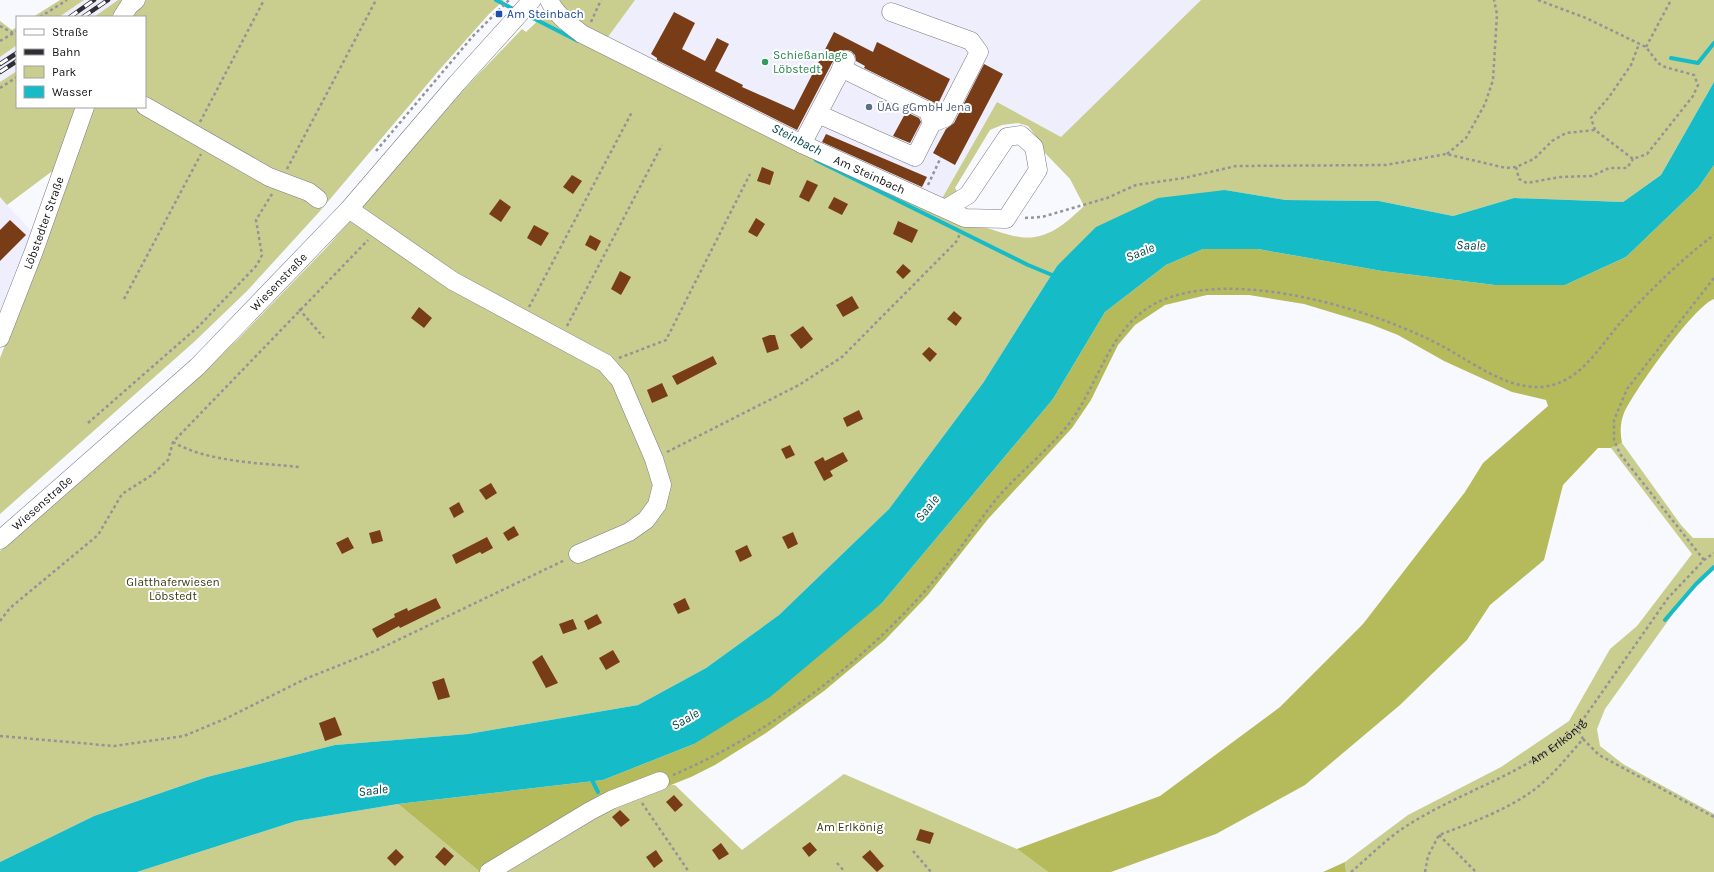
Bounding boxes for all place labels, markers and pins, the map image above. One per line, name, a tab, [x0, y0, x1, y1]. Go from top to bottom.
place label: Am Steinbach	[507, 7, 584, 21]
marker: Am Steinbach	[494, 9, 504, 19]
place label: Schießanlage Löbstedt	[773, 48, 848, 76]
marker: Schießanlage Löbstedt	[760, 57, 770, 67]
place label: ÜAG gGmbH Jena	[877, 100, 971, 114]
marker: ÜAG gGmbH Jena	[864, 102, 874, 112]

